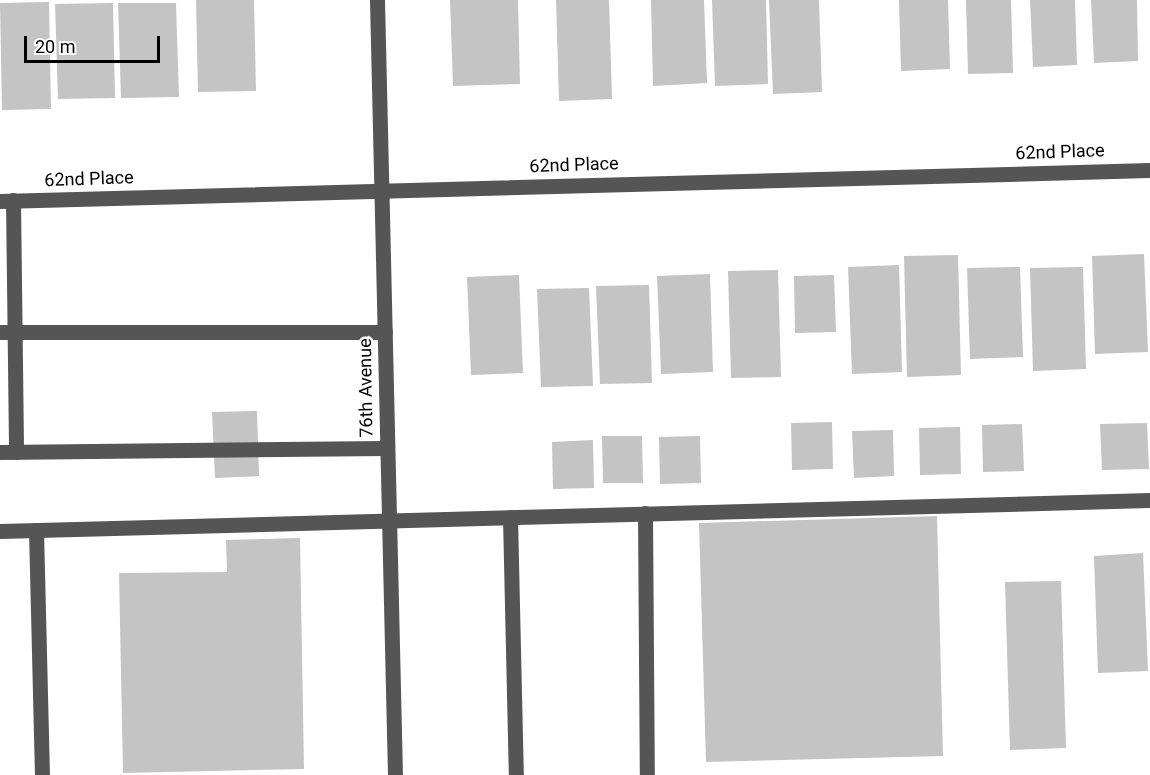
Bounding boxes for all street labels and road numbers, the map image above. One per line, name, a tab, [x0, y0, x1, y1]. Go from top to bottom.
street label: 62nd Place	[1015, 140, 1105, 164]
street label: 62nd Place	[529, 153, 619, 177]
street label: 62nd Place	[44, 167, 134, 191]
street label: 76th Avenue	[354, 338, 378, 438]

